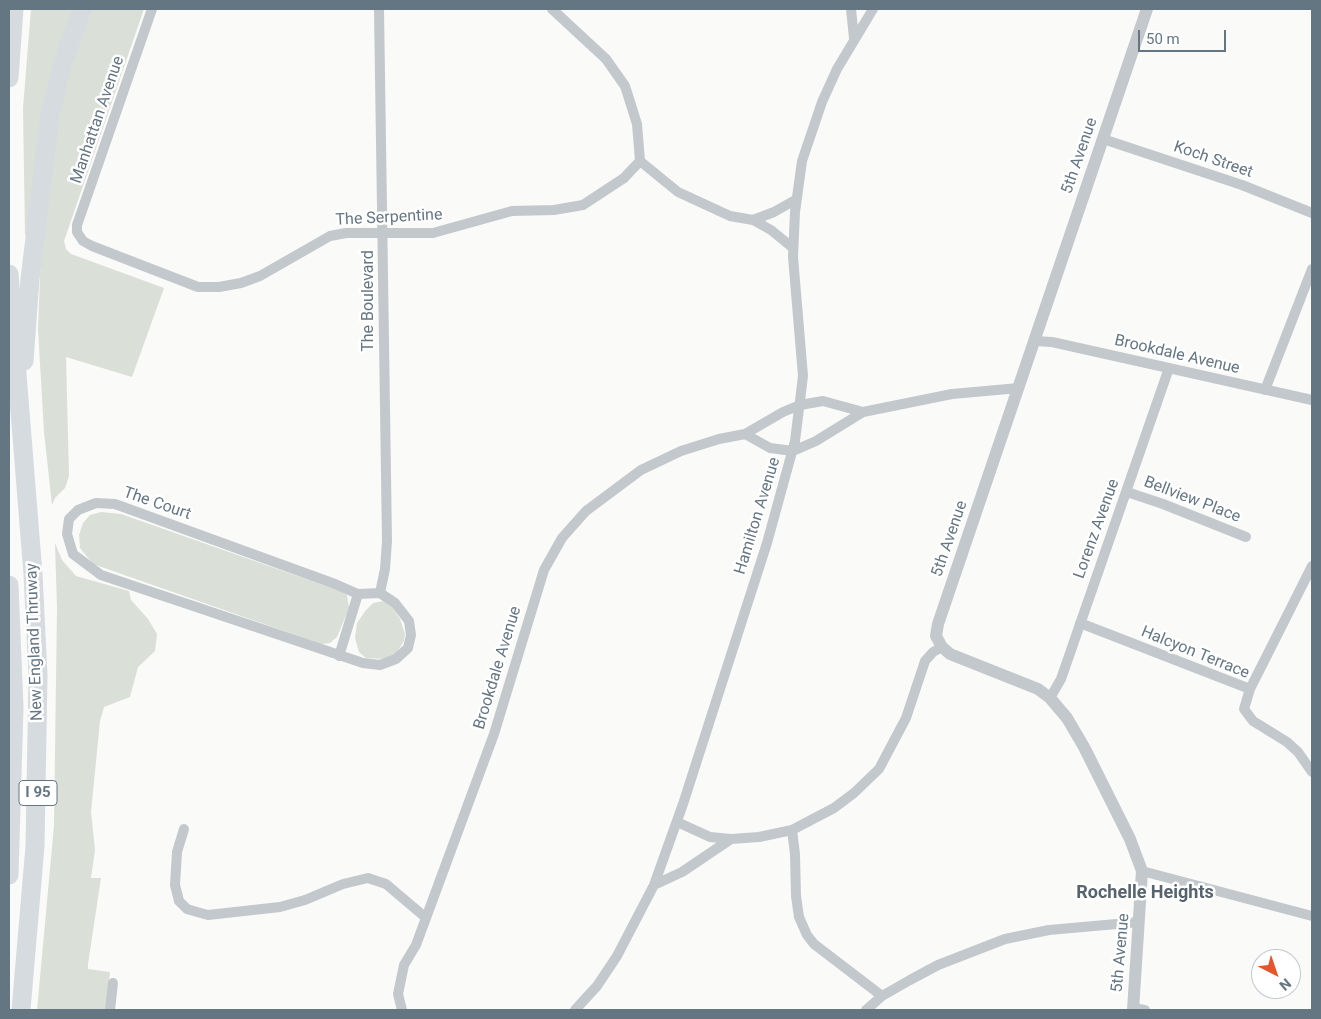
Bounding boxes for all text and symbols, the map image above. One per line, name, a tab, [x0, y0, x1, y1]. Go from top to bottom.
scale bar	[1141, 20, 1228, 52]
text: 50 m	[1146, 30, 1180, 48]
street label: Manhattan Avenue	[67, 54, 129, 186]
street label: 5th Avenue	[1058, 115, 1102, 197]
street label: Koch Street	[1171, 138, 1255, 182]
street label: The Serpentine	[335, 206, 443, 230]
street label: The Boulevard	[359, 250, 379, 352]
street label: Brookdale Avenue	[1113, 331, 1241, 379]
street label: Hamilton Avenue	[731, 455, 785, 577]
street label: Bellview Place	[1141, 473, 1243, 527]
street label: Lorenz Avenue	[1070, 477, 1124, 581]
street label: The Court	[121, 483, 193, 525]
street label: 5th Avenue	[928, 498, 972, 580]
street label: New England Thruway	[23, 563, 47, 721]
street label: Brookdale Avenue	[470, 604, 526, 732]
street label: Halcyon Terrace	[1138, 623, 1252, 683]
road number: I 95	[19, 780, 57, 806]
district label: Rochelle Heights	[1076, 882, 1214, 904]
street label: 5th Avenue	[1108, 913, 1134, 993]
north arrow	[1251, 949, 1301, 999]
text: N	[1276, 975, 1294, 994]

